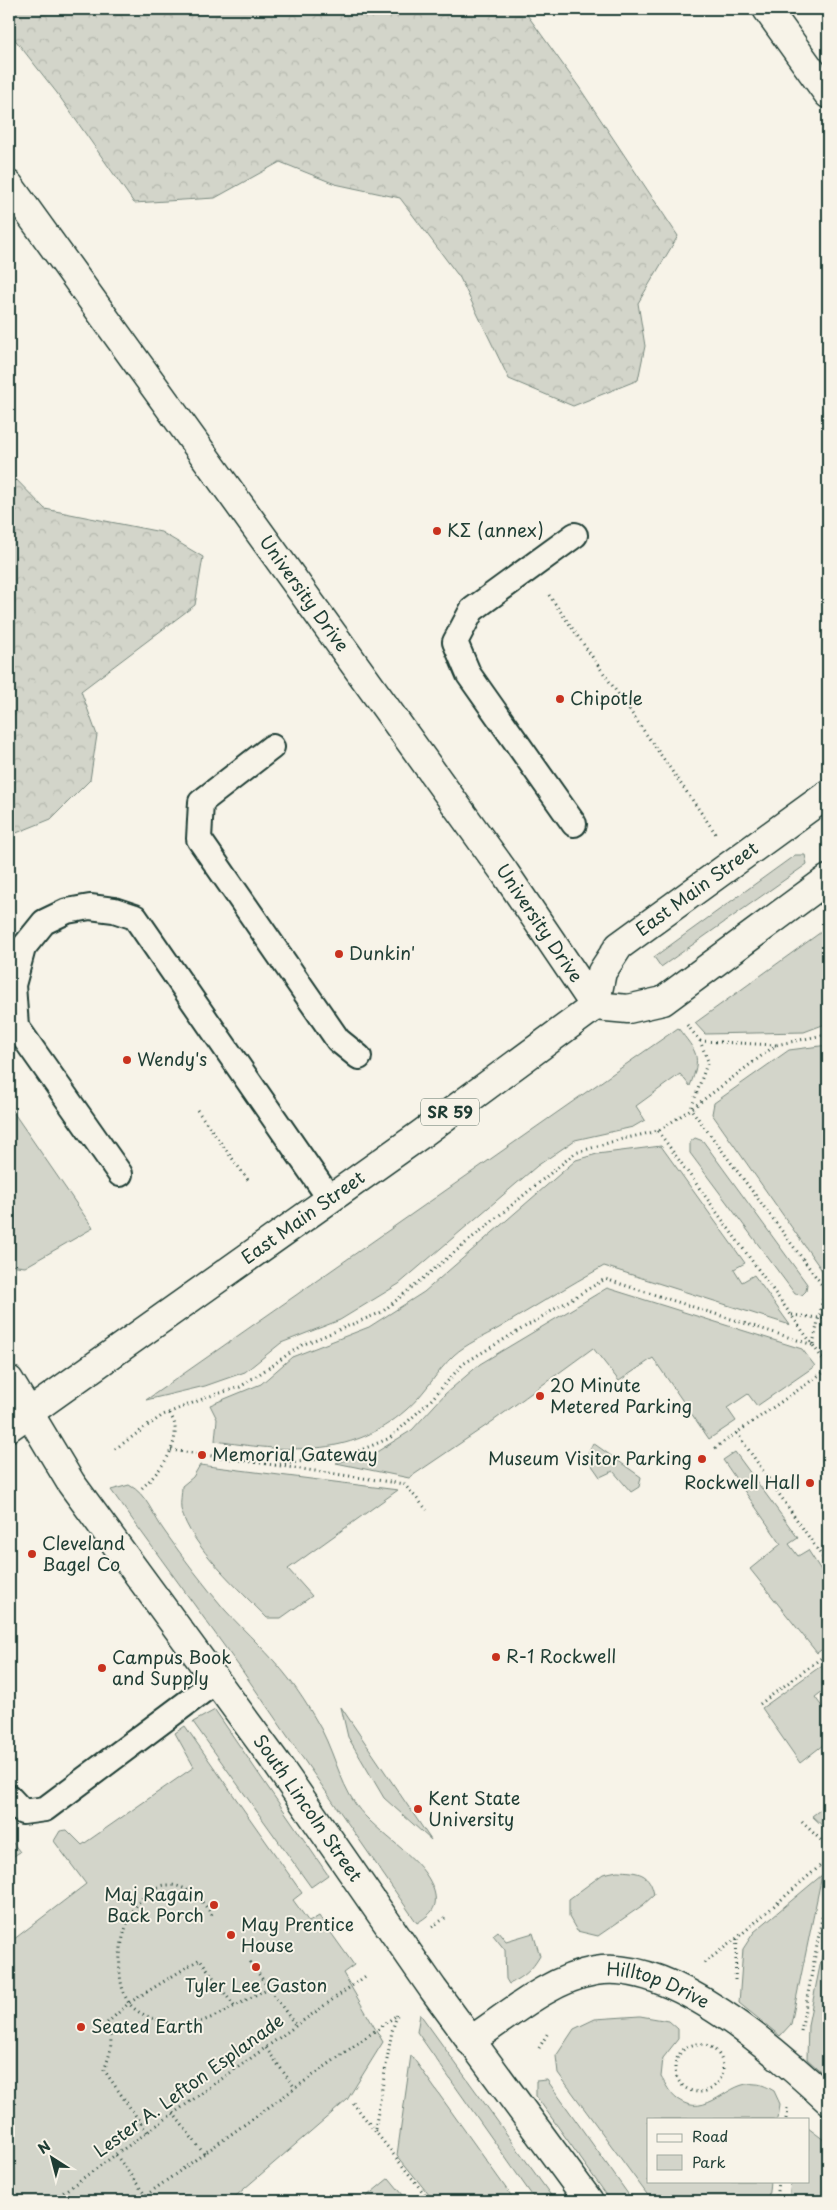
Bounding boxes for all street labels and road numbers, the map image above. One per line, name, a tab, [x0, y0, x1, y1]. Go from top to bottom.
street label: University Drive	[254, 529, 356, 657]
street label: East Main Street	[629, 834, 763, 942]
street label: University Drive	[490, 858, 590, 987]
road number: SR 59	[421, 1098, 479, 1126]
street label: East Main Street	[235, 1163, 370, 1270]
street label: South Lincoln Street	[248, 1728, 370, 1887]
street label: Hilltop Drive	[606, 1955, 715, 2014]
street label: Lester A. Lefton Esplanade	[87, 2006, 289, 2163]

